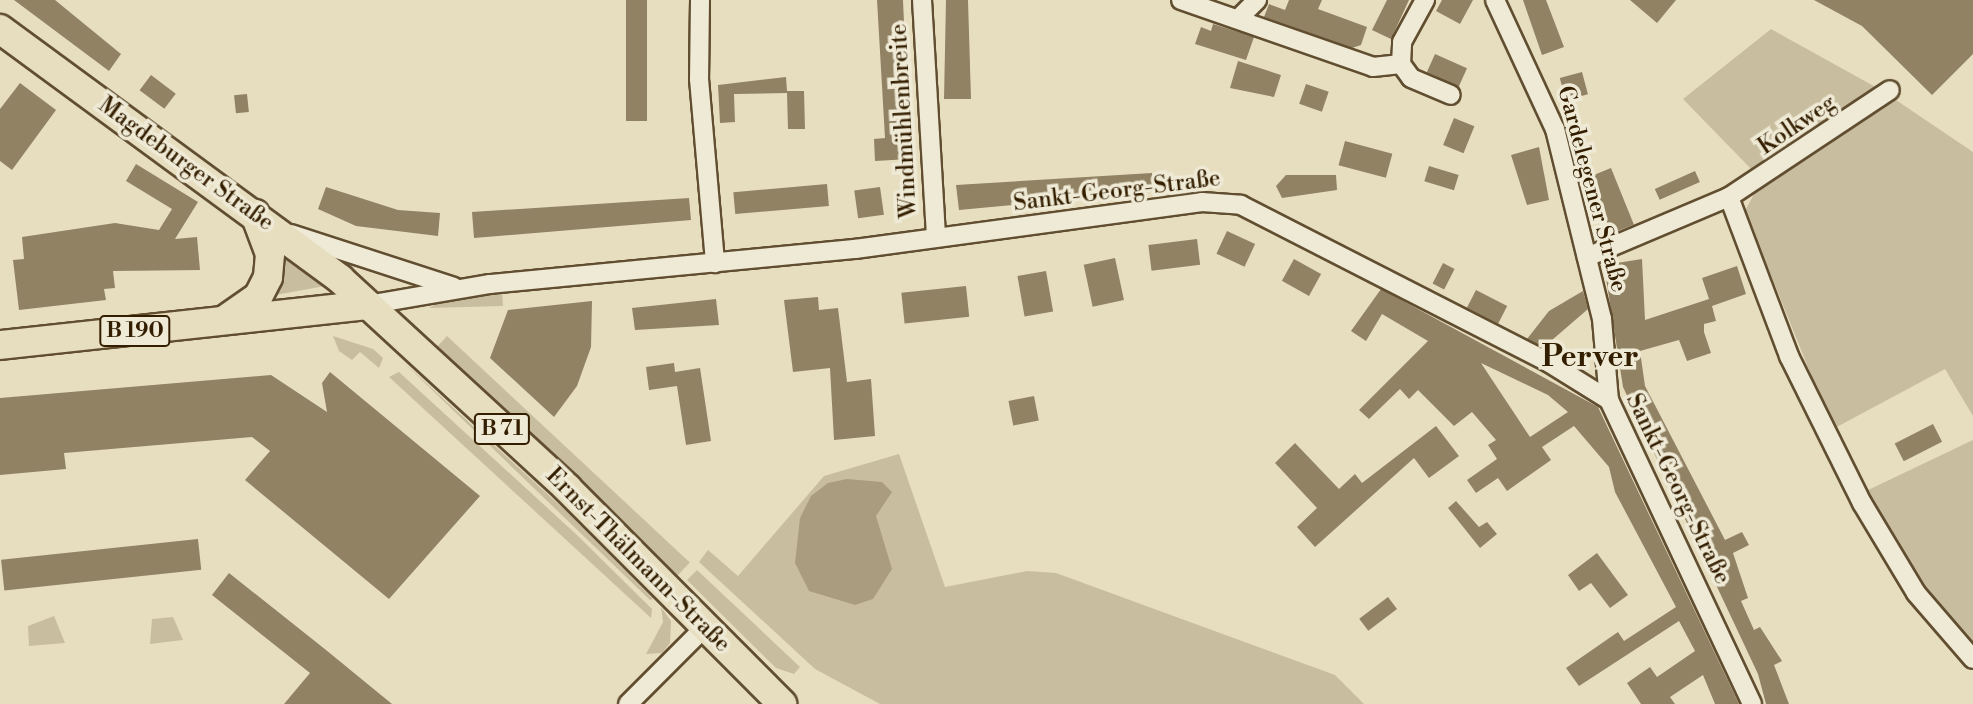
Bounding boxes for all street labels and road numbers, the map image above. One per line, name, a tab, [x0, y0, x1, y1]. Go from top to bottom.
street label: Windmühlenbreite	[885, 23, 923, 219]
street label: Gardelegener Straße	[1551, 83, 1633, 295]
street label: Kolkweg	[1753, 89, 1841, 161]
street label: Magdeburger Straße	[93, 91, 279, 237]
street label: Sankt-Georg-Straße	[1012, 165, 1222, 217]
road number: B 190	[98, 314, 172, 348]
street label: Sankt-Georg-Straße	[1620, 389, 1736, 589]
road number: B 71	[472, 412, 532, 446]
street label: Ernst-Thälmann-Straße	[540, 462, 736, 658]

